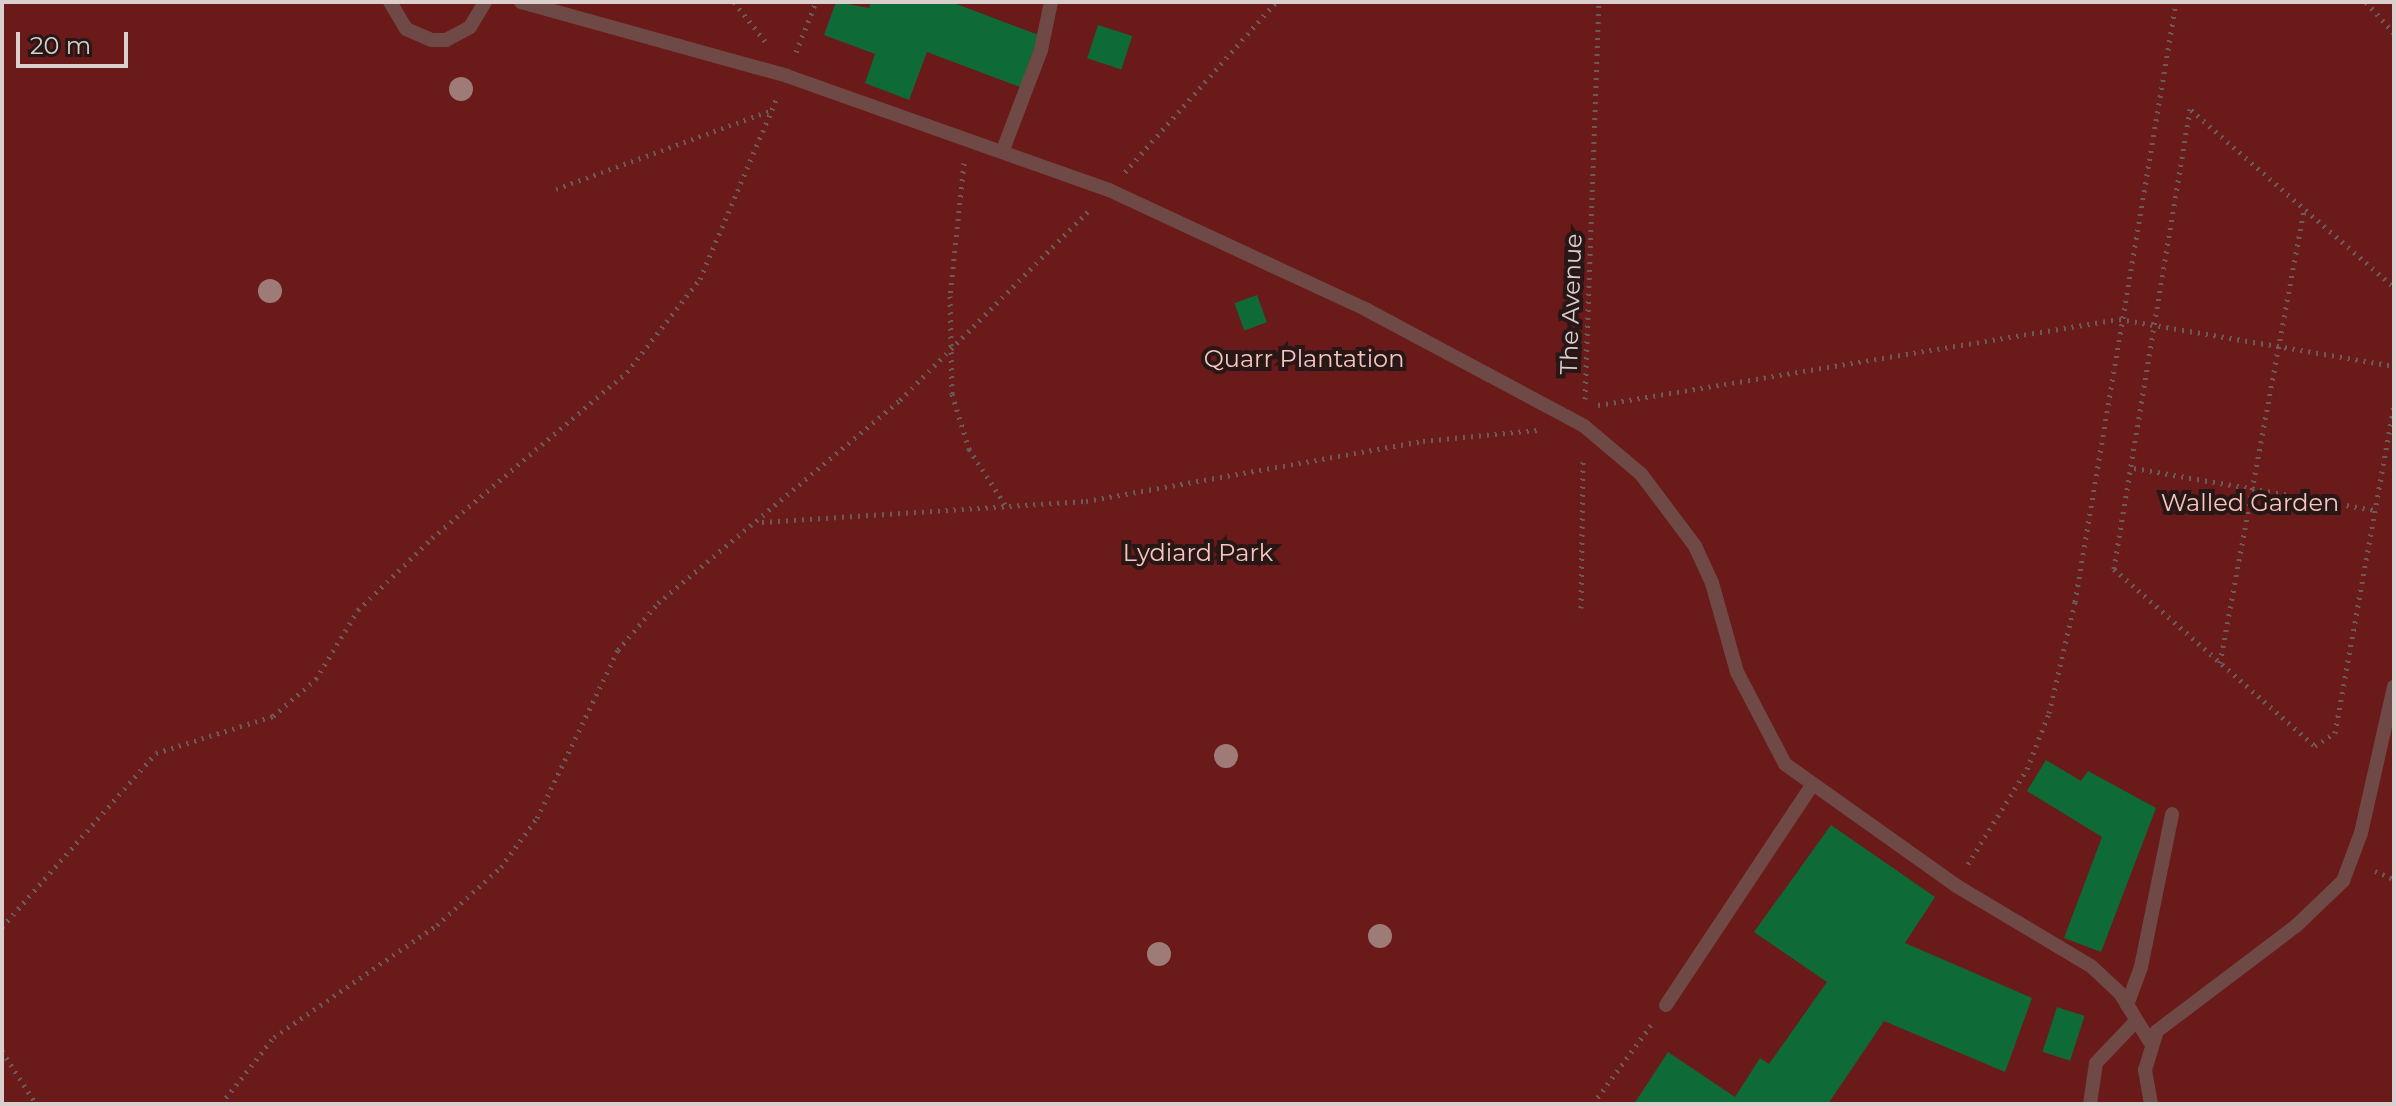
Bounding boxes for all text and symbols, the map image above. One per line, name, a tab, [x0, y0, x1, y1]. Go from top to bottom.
scale bar	[20, 16, 132, 66]
text: 20 m	[30, 31, 91, 60]
street label: The Avenue	[1554, 233, 1588, 375]
park label: Quarr Plantation	[1204, 345, 1404, 373]
park label: Walled Garden	[2161, 489, 2339, 517]
park label: Lydiard Park	[1123, 539, 1273, 567]

